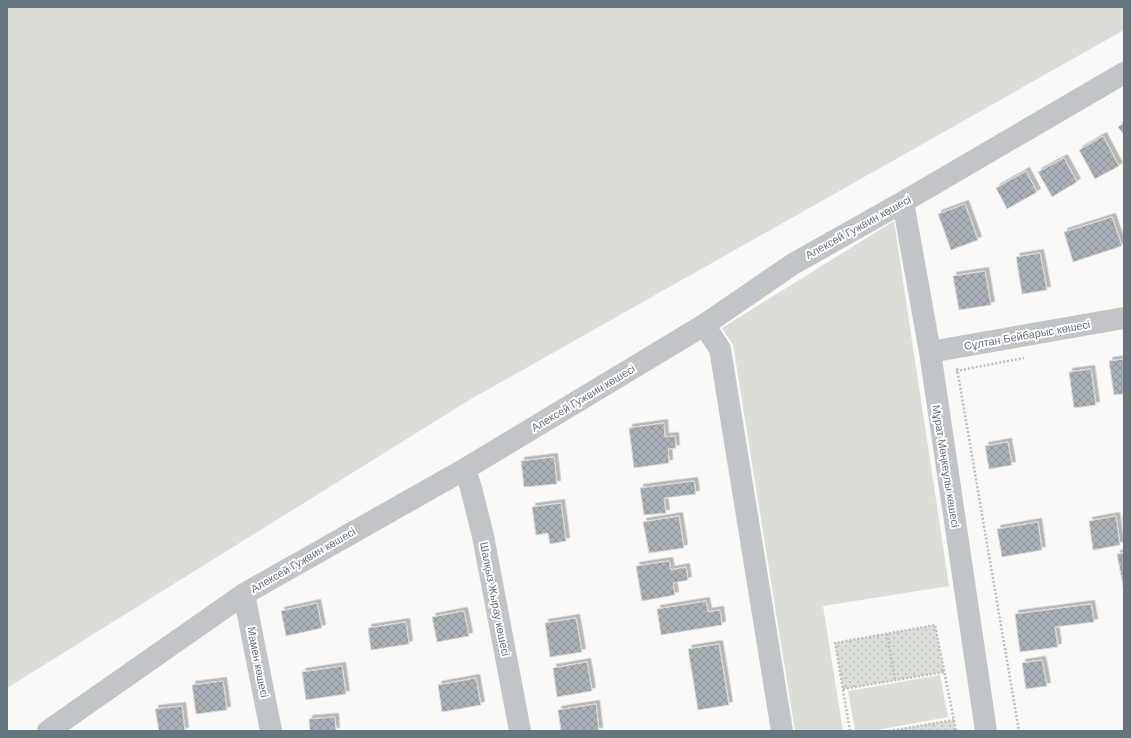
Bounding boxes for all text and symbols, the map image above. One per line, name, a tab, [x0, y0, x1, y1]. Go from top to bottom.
street label: Алексей Гужвин көшесі	[803, 193, 913, 261]
street label: Сұлтан Бейбарыс көшесі	[963, 318, 1091, 352]
street label: Алексей Гужвин көшесі	[529, 362, 637, 434]
street label: Мұрат Мөңкеұлы көшесі	[930, 404, 962, 528]
street label: Алексей Гужвин көшесі	[249, 525, 357, 595]
street label: Шалқыз Жырау көшесі	[478, 541, 512, 657]
street label: Мамен көшесі	[245, 625, 271, 699]

